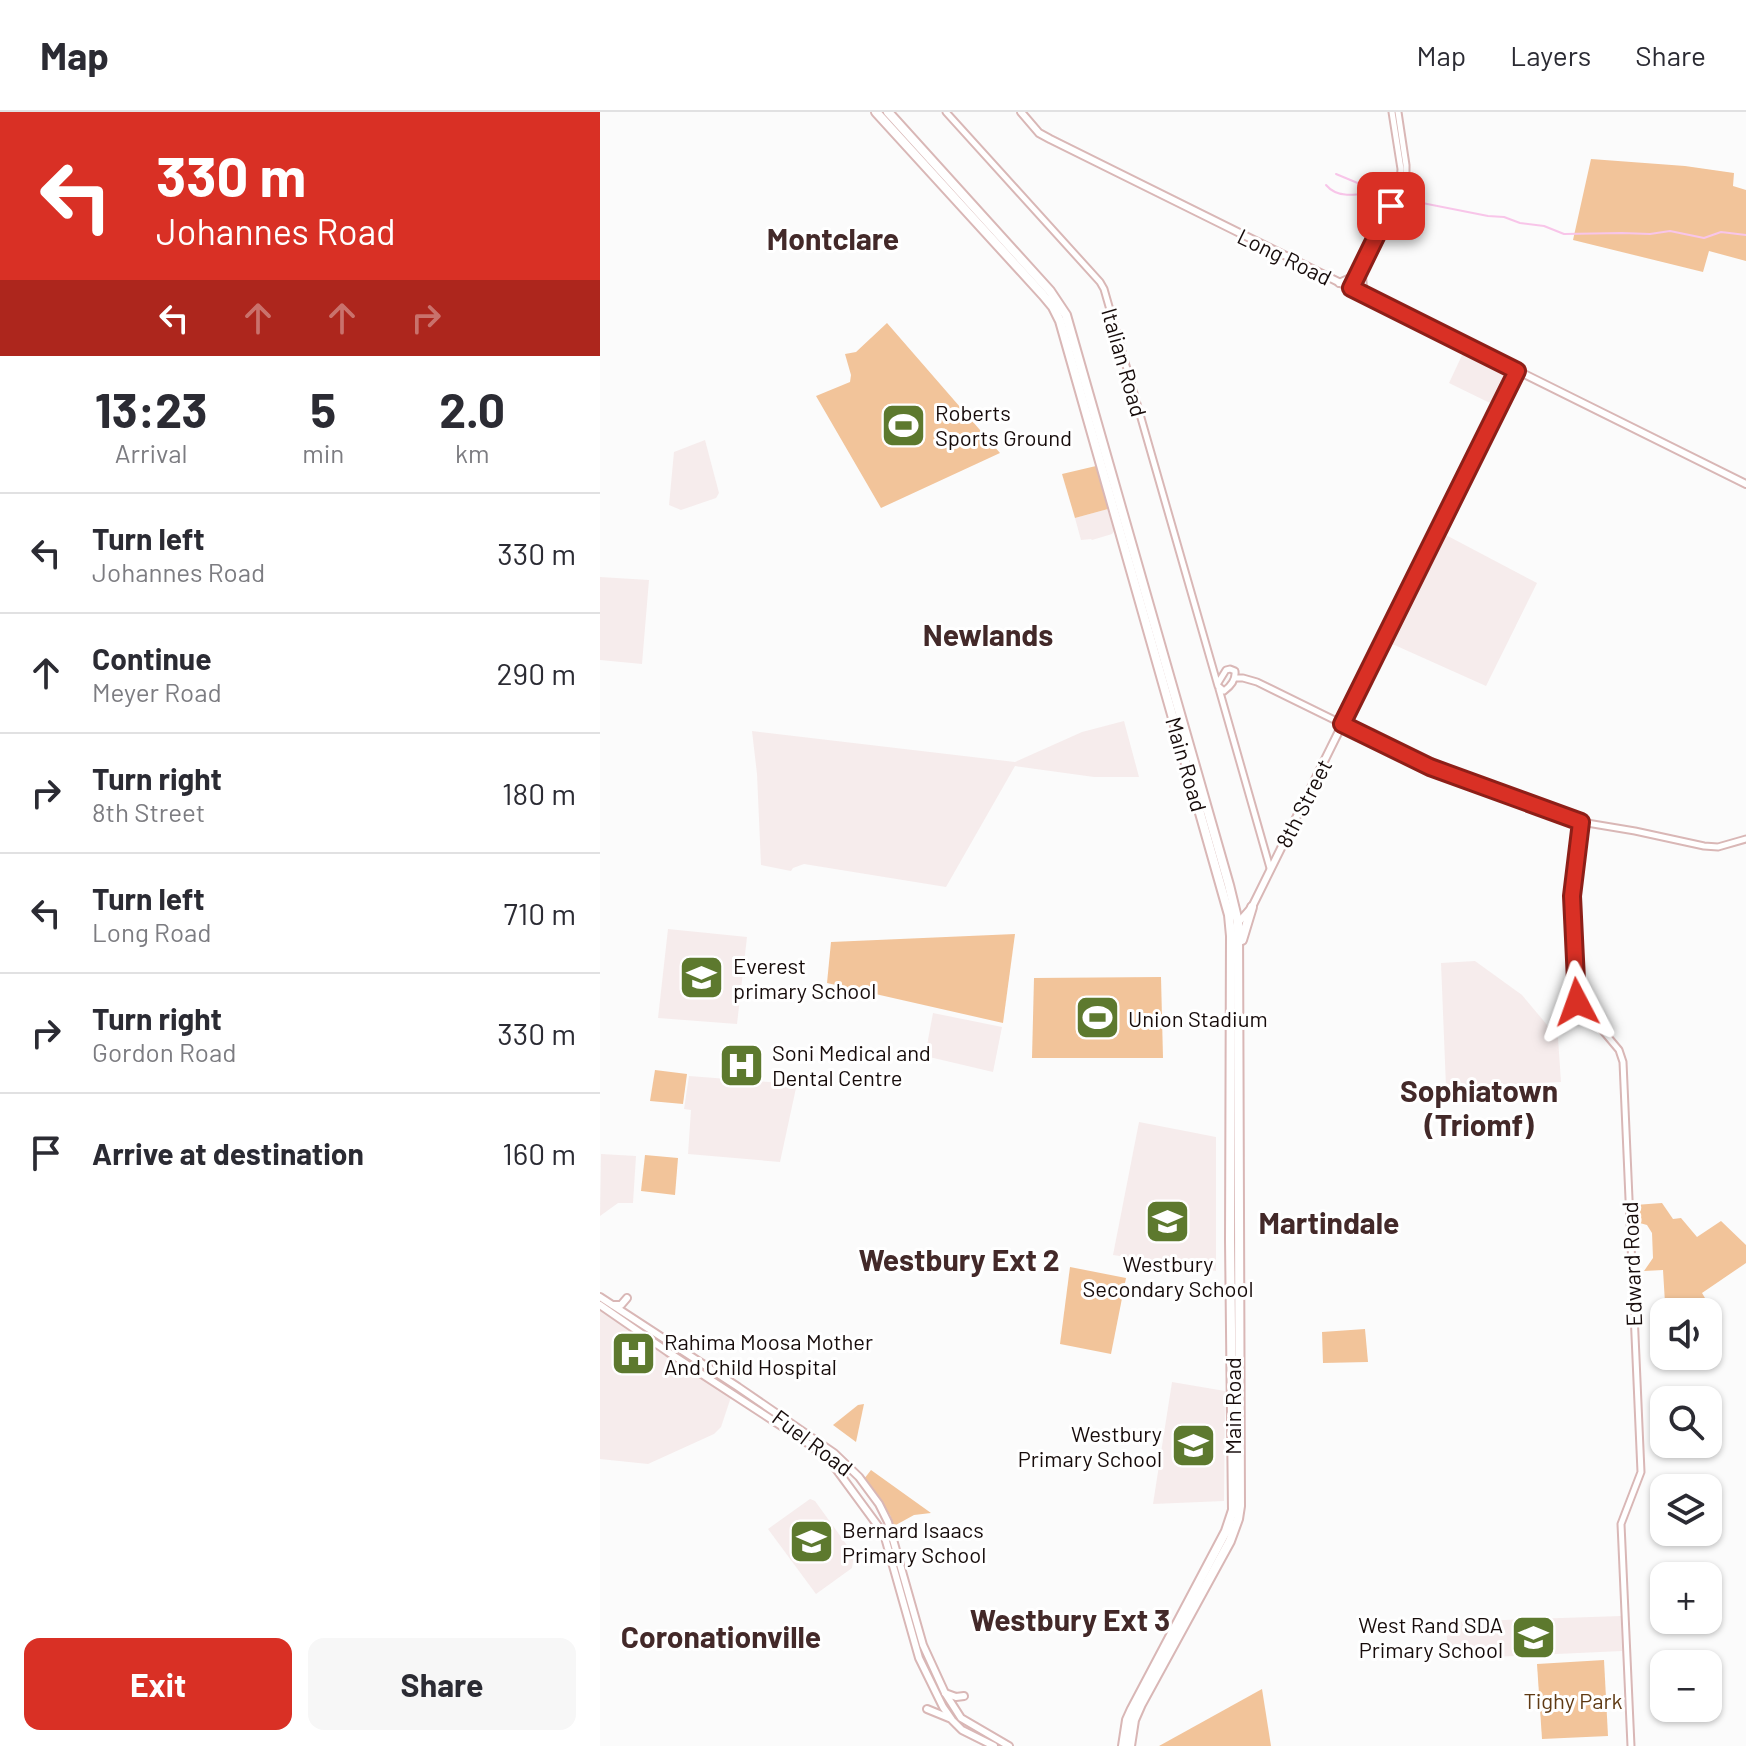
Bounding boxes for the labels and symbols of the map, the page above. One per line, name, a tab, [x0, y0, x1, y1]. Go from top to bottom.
pin	[1357, 172, 1425, 240]
district label: Montclare	[767, 220, 899, 256]
street label: Long Road	[1234, 222, 1336, 290]
street label: Italian Road	[1097, 305, 1153, 419]
place label: Roberts Sports Ground	[935, 399, 1072, 450]
sports icon: Roberts Sports Ground	[880, 401, 928, 449]
district label: Newlands	[923, 616, 1053, 652]
street label: Main Road	[1161, 714, 1213, 814]
street label: 8th Street	[1270, 754, 1336, 852]
place label: Everest primary School	[733, 952, 876, 1003]
school or university icon: Everest primary School	[678, 954, 726, 1002]
position arrow	[1535, 960, 1619, 1044]
sports icon: Union Stadium	[1073, 994, 1121, 1042]
place label: Union Stadium	[1128, 1005, 1268, 1031]
place label: Soni Medical and Dental Centre	[772, 1039, 931, 1090]
hospital icon: Soni Medical and Dental Centre	[717, 1041, 765, 1089]
district label: Sophiatown (Triomf)	[1400, 1072, 1558, 1142]
school or university icon: Westbury Secondary School	[1144, 1198, 1192, 1246]
street label: Edward Road	[1616, 1201, 1646, 1327]
district label: Martindale	[1259, 1204, 1399, 1240]
district label: Westbury Ext 2	[858, 1241, 1060, 1277]
place label: Westbury Secondary School	[1082, 1250, 1254, 1301]
place label: Rahima Moosa Mother And Child Hospital	[664, 1328, 873, 1379]
hospital icon: Rahima Moosa Mother And Child Hospital	[609, 1330, 657, 1378]
street label: Main Road	[1219, 1357, 1245, 1455]
street label: Fuel Road	[768, 1403, 858, 1481]
place label: Westbury Primary School	[1018, 1420, 1162, 1471]
school or university icon: Westbury Primary School	[1169, 1422, 1217, 1470]
place label: Bernard Isaacs Primary School	[842, 1516, 986, 1567]
school or university icon: Bernard Isaacs Primary School	[787, 1518, 835, 1566]
district label: Westbury Ext 3	[970, 1601, 1170, 1637]
place label: West Rand SDA Primary School	[1358, 1611, 1503, 1662]
school or university icon: West Rand SDA Primary School	[1510, 1613, 1558, 1661]
district label: Coronationville	[621, 1618, 821, 1654]
park label: Tighy Park	[1523, 1687, 1623, 1713]

